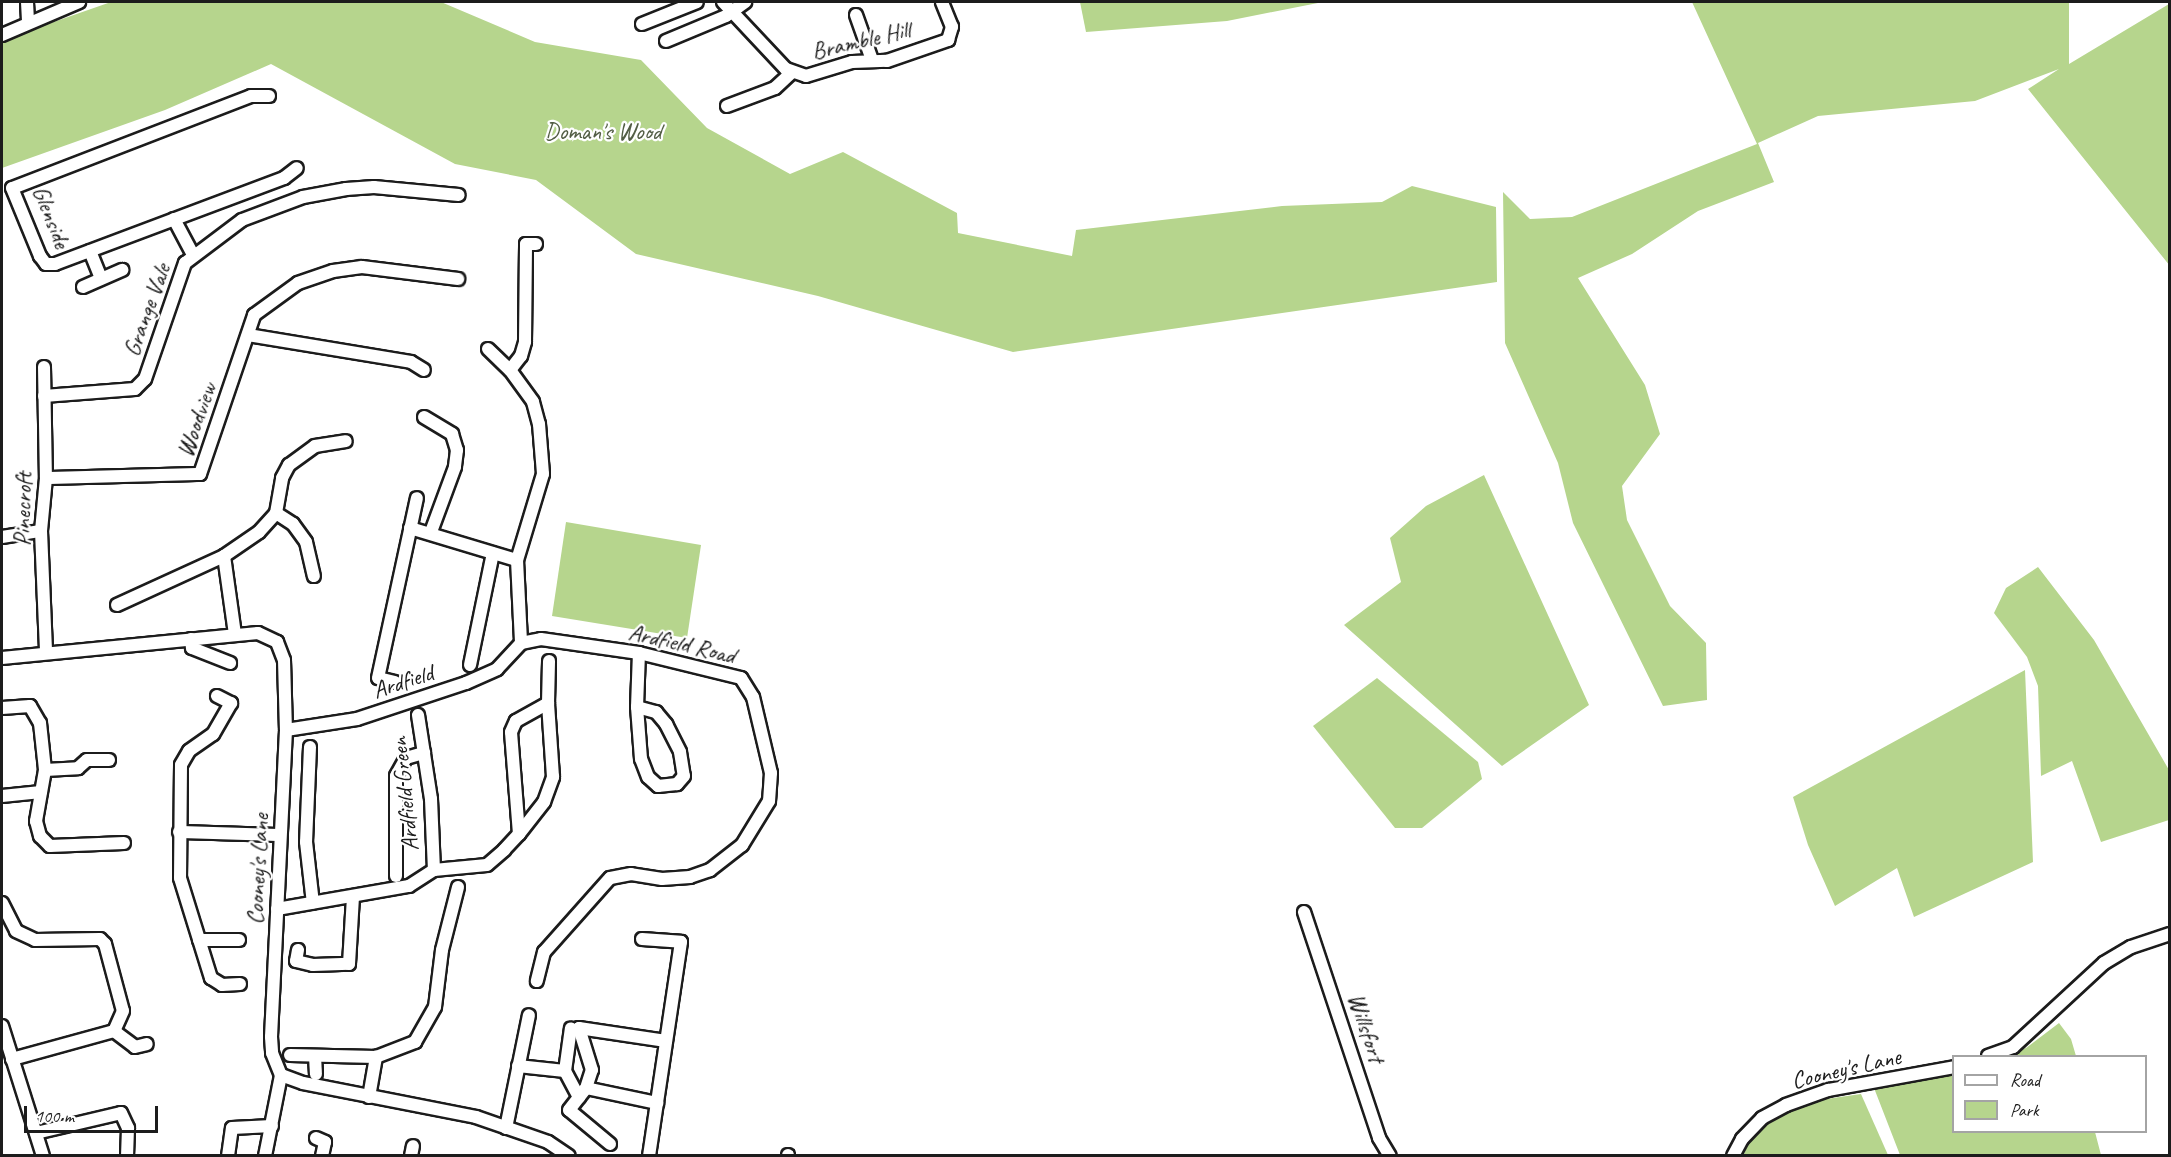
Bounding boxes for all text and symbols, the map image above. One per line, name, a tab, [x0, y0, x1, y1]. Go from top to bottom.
street label: Bramble Hill	[809, 16, 913, 66]
park label: Doman's Wood	[545, 118, 661, 146]
street label: Glenside	[26, 182, 76, 252]
street label: Grange Vale	[117, 260, 177, 360]
street label: Woodview	[171, 379, 223, 461]
street label: Pinecroft	[7, 472, 39, 546]
street label: Ardfield Road	[626, 618, 738, 670]
street label: Ardfield	[369, 659, 437, 705]
street label: Ardfield Green	[385, 735, 425, 853]
street label: Cooney's Lane	[241, 813, 275, 925]
street label: Willsfort	[1341, 990, 1391, 1066]
street label: Cooney's Lane	[1789, 1042, 1903, 1096]
legend	[1952, 1055, 2147, 1133]
text: Road	[2010, 1069, 2040, 1091]
scale bar	[27, 1094, 160, 1132]
text: Park	[2010, 1099, 2039, 1121]
text: 100 m	[35, 1105, 74, 1127]

